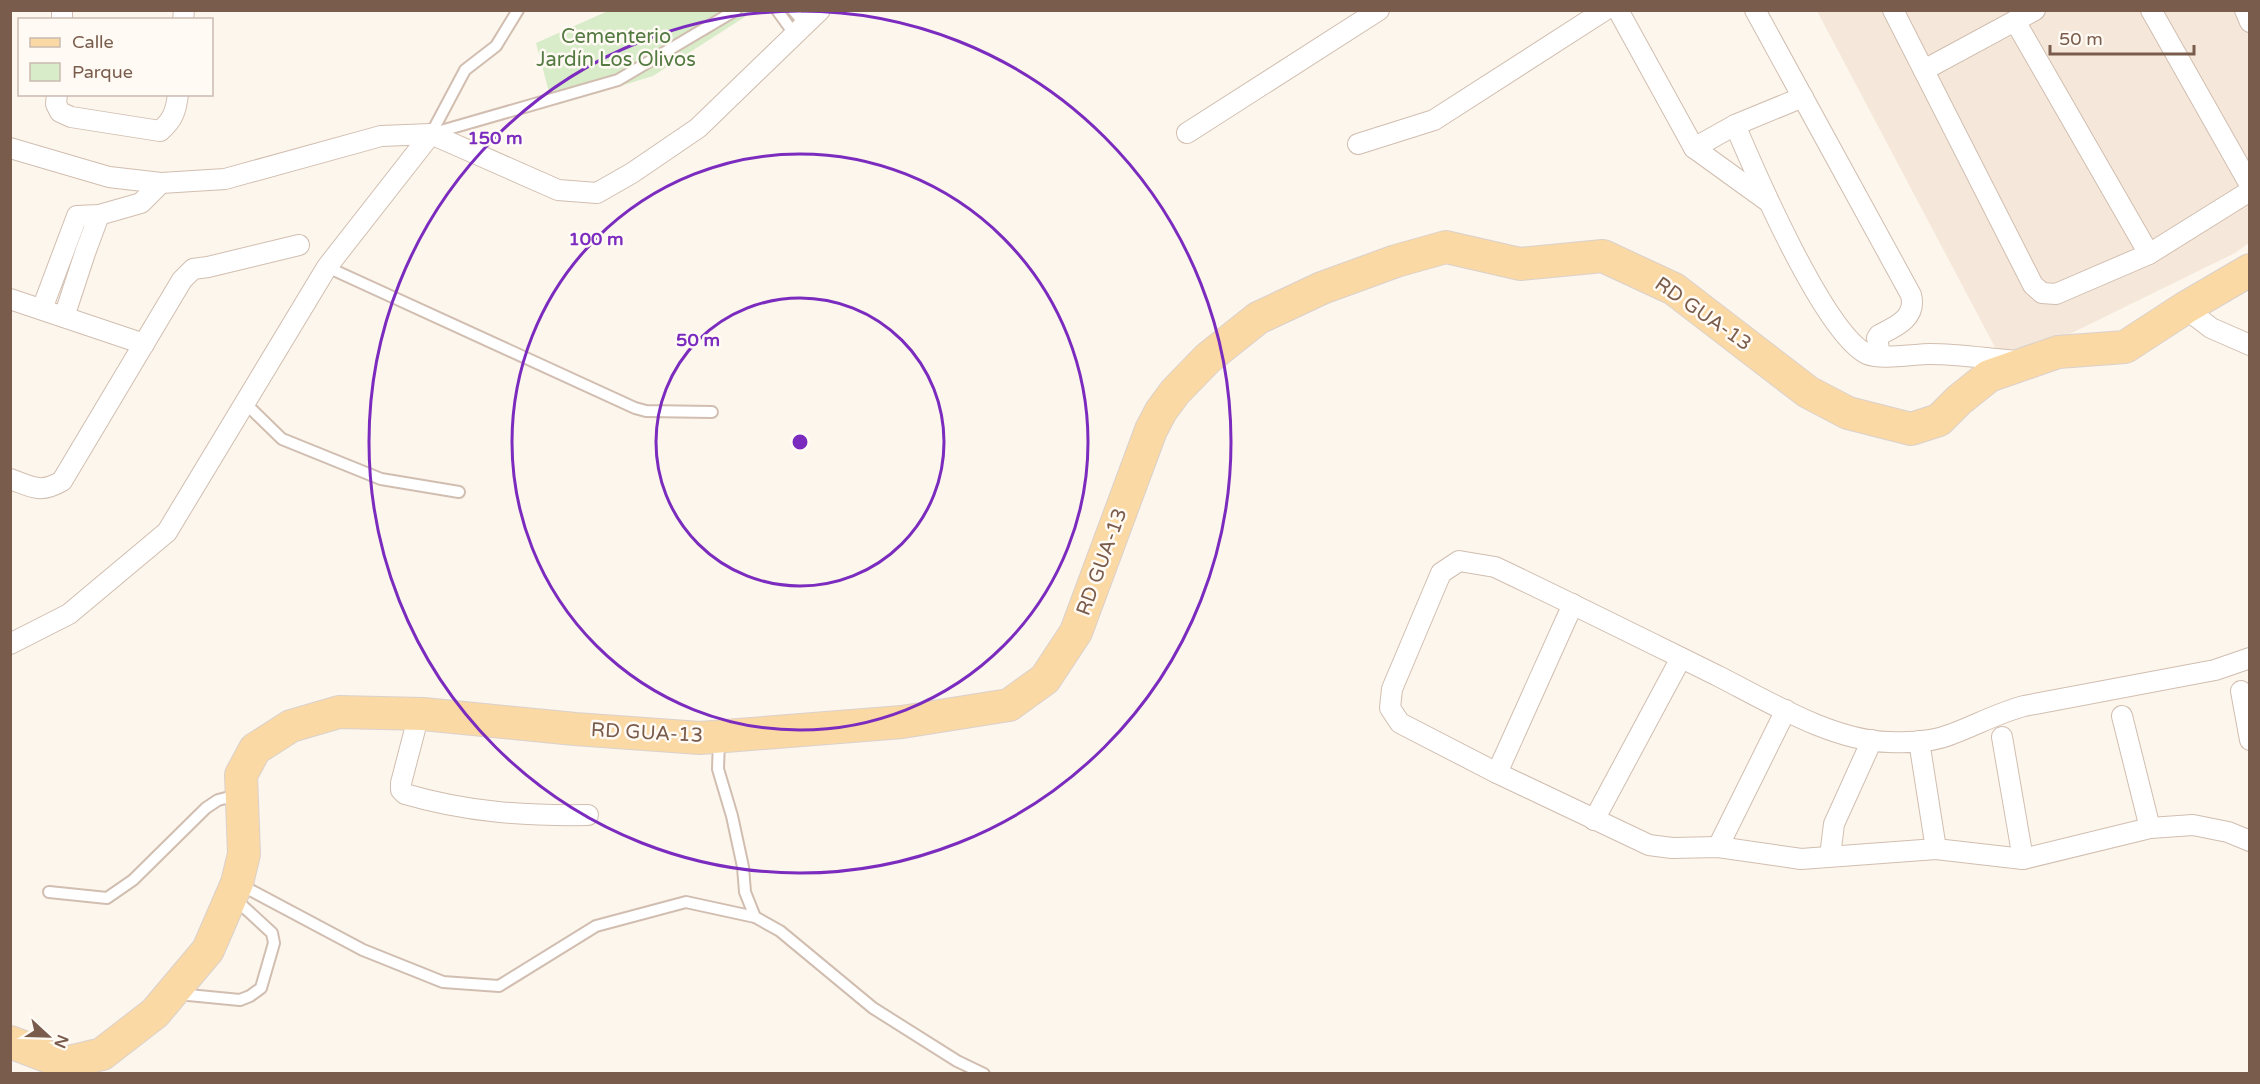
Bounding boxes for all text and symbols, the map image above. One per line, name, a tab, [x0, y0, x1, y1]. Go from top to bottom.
legend	[18, 18, 213, 96]
scale bar	[2050, 18, 2194, 56]
park label: Cementerio Jardín Los Olivos	[536, 25, 696, 72]
text: 50 m	[2059, 28, 2103, 50]
text: Calle	[72, 31, 114, 53]
text: Parque	[72, 61, 133, 83]
text: 150 m	[467, 127, 523, 149]
text: 100 m	[568, 228, 624, 250]
street label: RD GUA-13	[1650, 272, 1756, 356]
text: 50 m	[676, 329, 720, 351]
centre of rings	[790, 432, 810, 452]
street label: RD GUA-13	[1072, 505, 1132, 619]
street label: RD GUA-13	[590, 718, 704, 748]
north arrow	[18, 1006, 78, 1066]
text: N	[49, 1032, 73, 1051]

